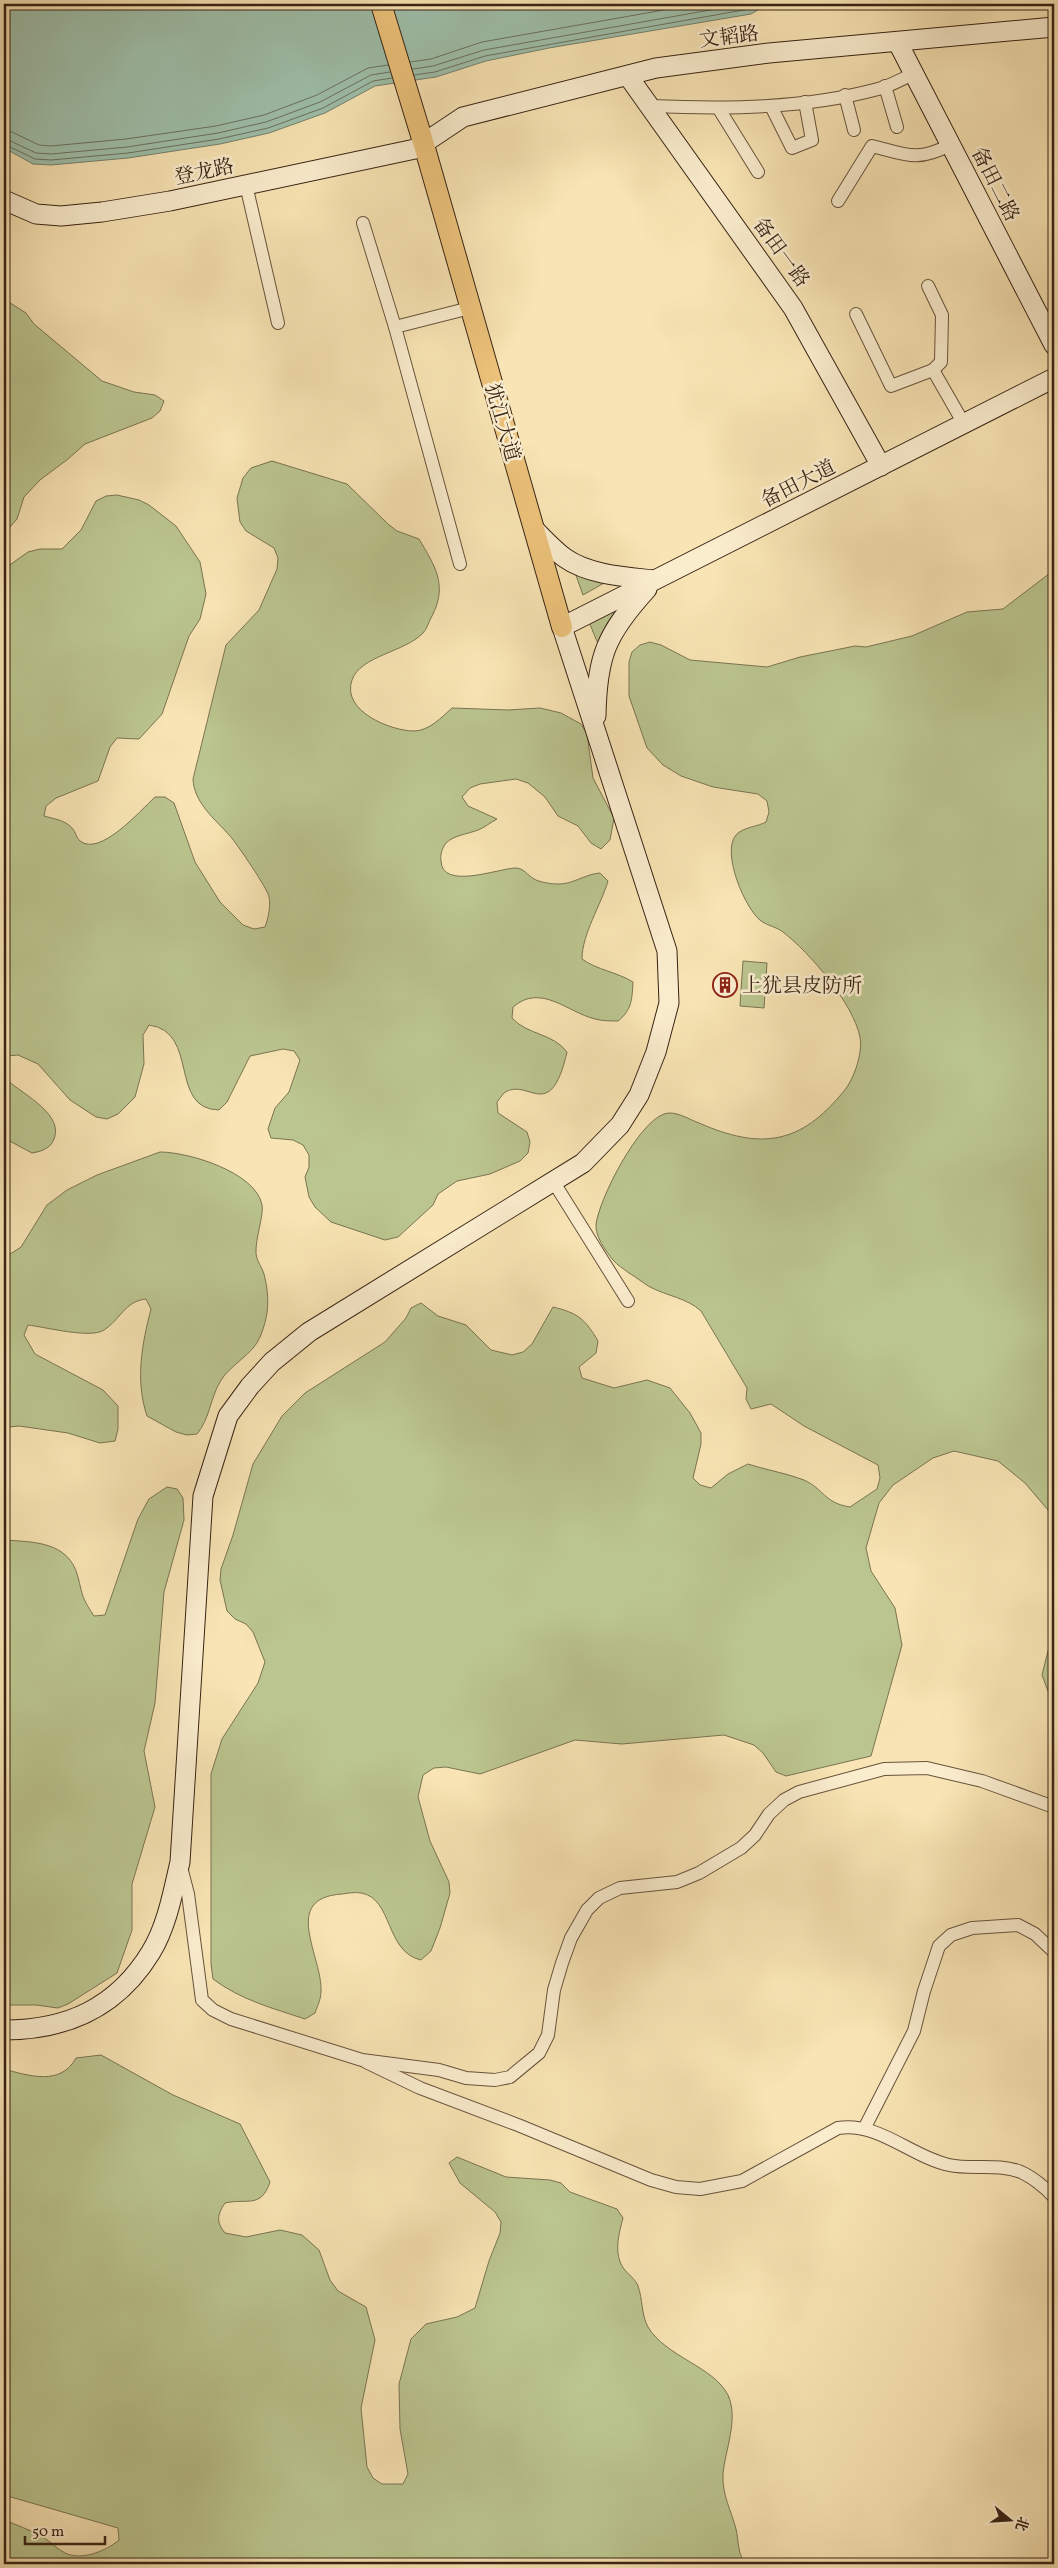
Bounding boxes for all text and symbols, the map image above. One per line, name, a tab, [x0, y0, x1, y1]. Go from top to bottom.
street label: 文韬路	[698, 20, 761, 56]
street label: 备田二路	[964, 143, 1025, 227]
street label: 登龙路	[172, 153, 237, 193]
street label: 备田一路	[746, 213, 815, 294]
street label: 犹江大道	[477, 380, 526, 465]
street label: 备田大道	[757, 454, 841, 515]
building icon: 上犹县皮防所	[712, 972, 738, 998]
place label: 上犹县皮防所	[742, 973, 862, 1001]
north arrow	[986, 2496, 1036, 2546]
scale bar	[25, 2513, 105, 2545]
text: 北	[1010, 2514, 1032, 2533]
text: 50 m	[32, 2522, 64, 2543]

